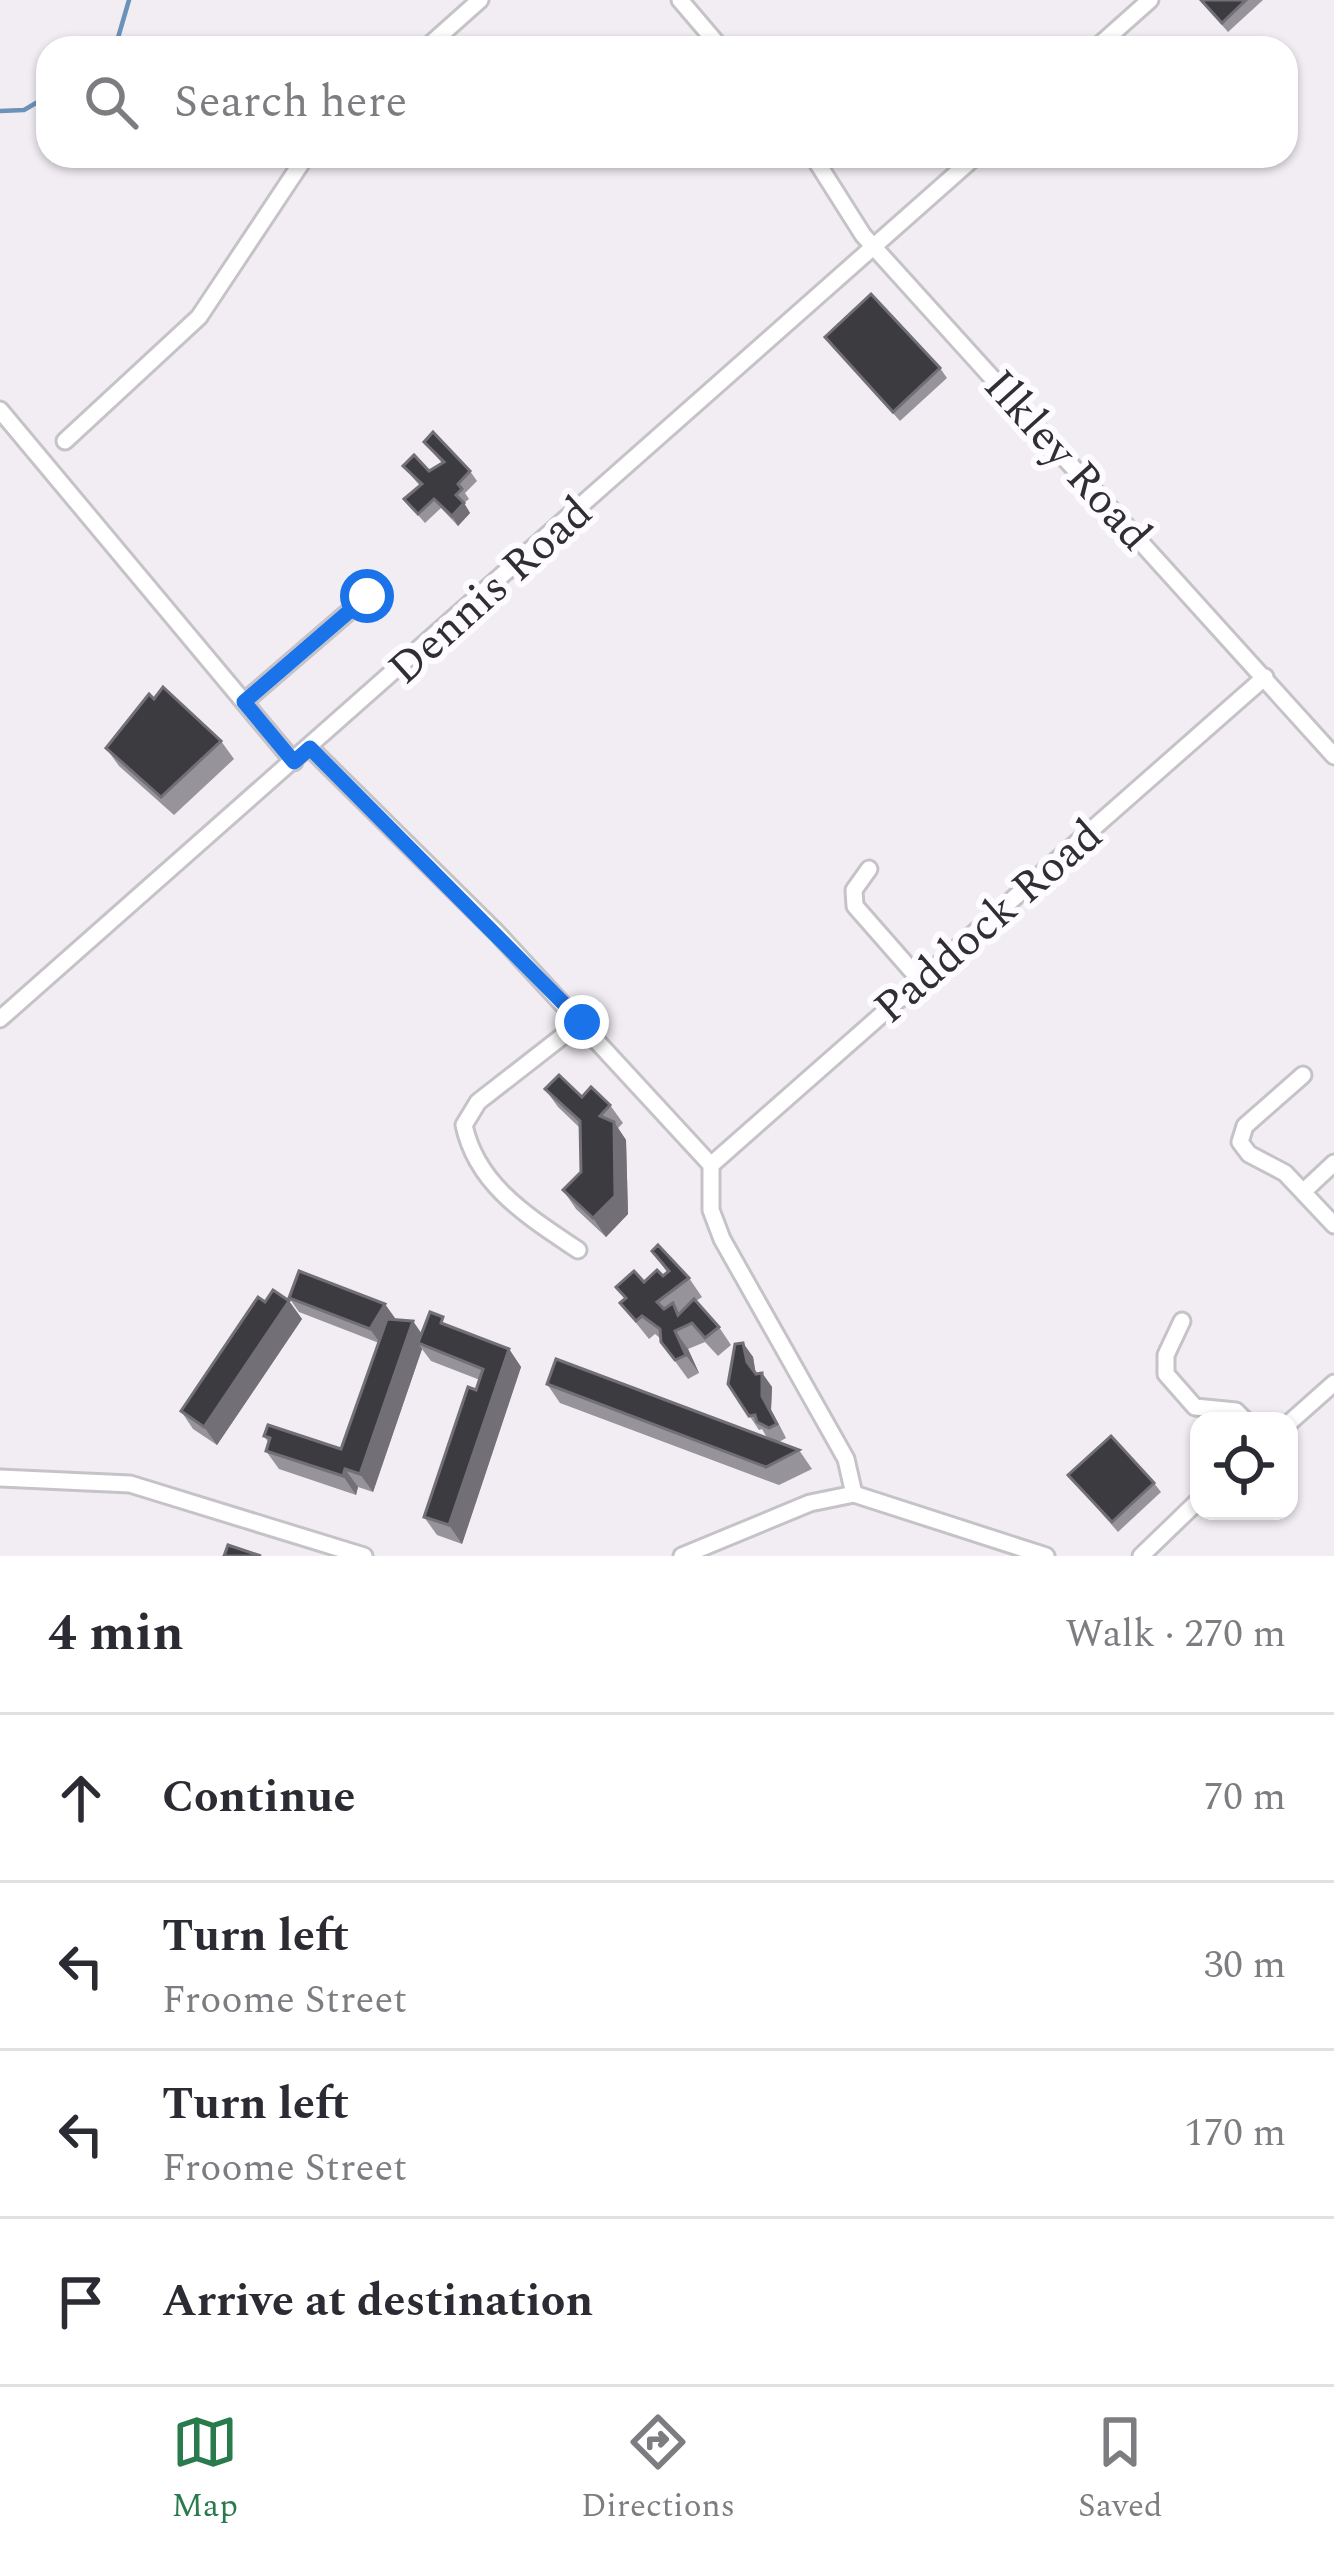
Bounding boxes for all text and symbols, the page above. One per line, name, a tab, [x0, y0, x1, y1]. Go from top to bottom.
search box	[36, 36, 1298, 168]
text: Search here	[174, 68, 407, 137]
icon: search	[78, 69, 144, 135]
street label: Ilkley Road	[966, 354, 1168, 567]
street label: Dennis Road	[373, 480, 609, 702]
route start	[340, 569, 394, 623]
street label: Paddock Road	[859, 803, 1118, 1041]
route end	[555, 995, 609, 1049]
map controls	[1190, 1412, 1298, 1520]
button: locate	[1190, 1412, 1298, 1520]
text: 4 min	[48, 1595, 184, 1673]
text: Walk · 270 m	[1065, 1605, 1286, 1664]
text: Continue	[162, 1763, 355, 1832]
icon: ahead	[48, 1765, 114, 1831]
text: 70 m	[1204, 1768, 1286, 1827]
text: Turn left	[162, 1902, 349, 1971]
icon: left	[48, 1933, 114, 1999]
text: 30 m	[1204, 1936, 1286, 1995]
text: Froome Street	[162, 1971, 407, 2030]
text: Turn left	[162, 2070, 349, 2139]
icon: left	[48, 2101, 114, 2167]
text: 170 m	[1184, 2104, 1286, 2163]
text: Froome Street	[162, 2139, 407, 2198]
text: Arrive at destination	[162, 2267, 593, 2336]
icon: arrive	[48, 2269, 114, 2335]
tab: Map	[171, 2409, 238, 2531]
tab: Directions	[581, 2409, 735, 2531]
tab: Saved	[1078, 2409, 1163, 2531]

